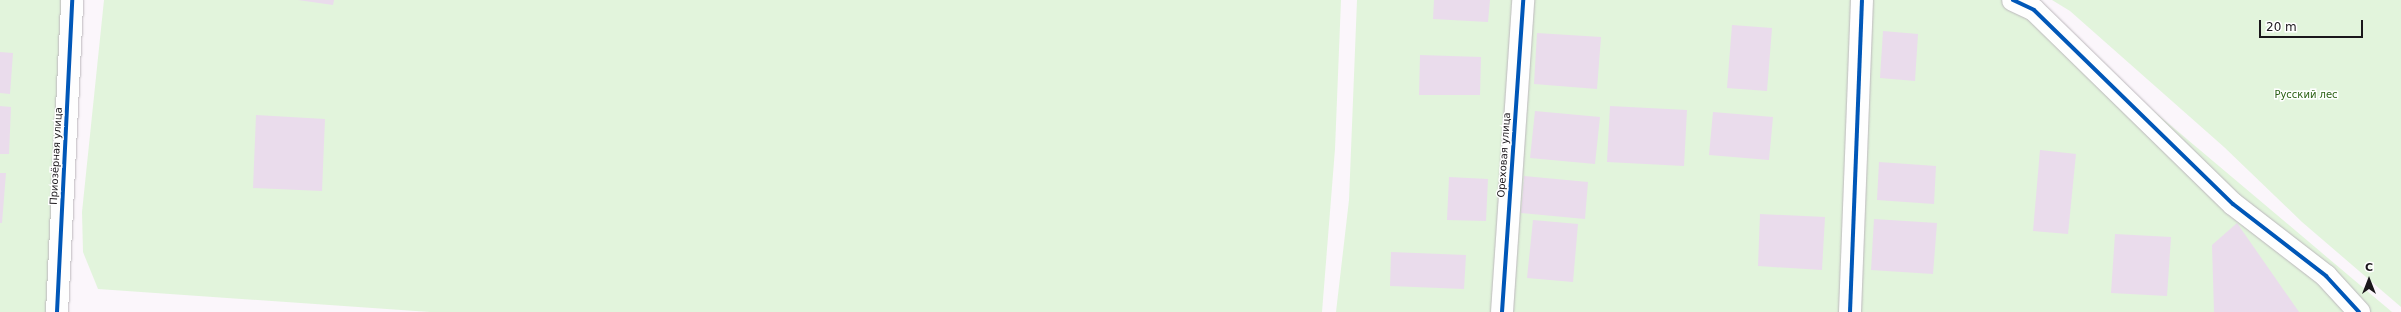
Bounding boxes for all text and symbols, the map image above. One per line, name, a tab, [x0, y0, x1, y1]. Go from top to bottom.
scale bar	[2261, 12, 2365, 38]
text: 20 m	[2266, 20, 2297, 34]
park label: Русский лес	[2274, 89, 2338, 101]
street label: Приозёрная улица	[47, 107, 65, 205]
street label: Ореховая улица	[1495, 112, 1513, 198]
north arrow	[2349, 260, 2389, 300]
text: С	[2365, 261, 2373, 274]

